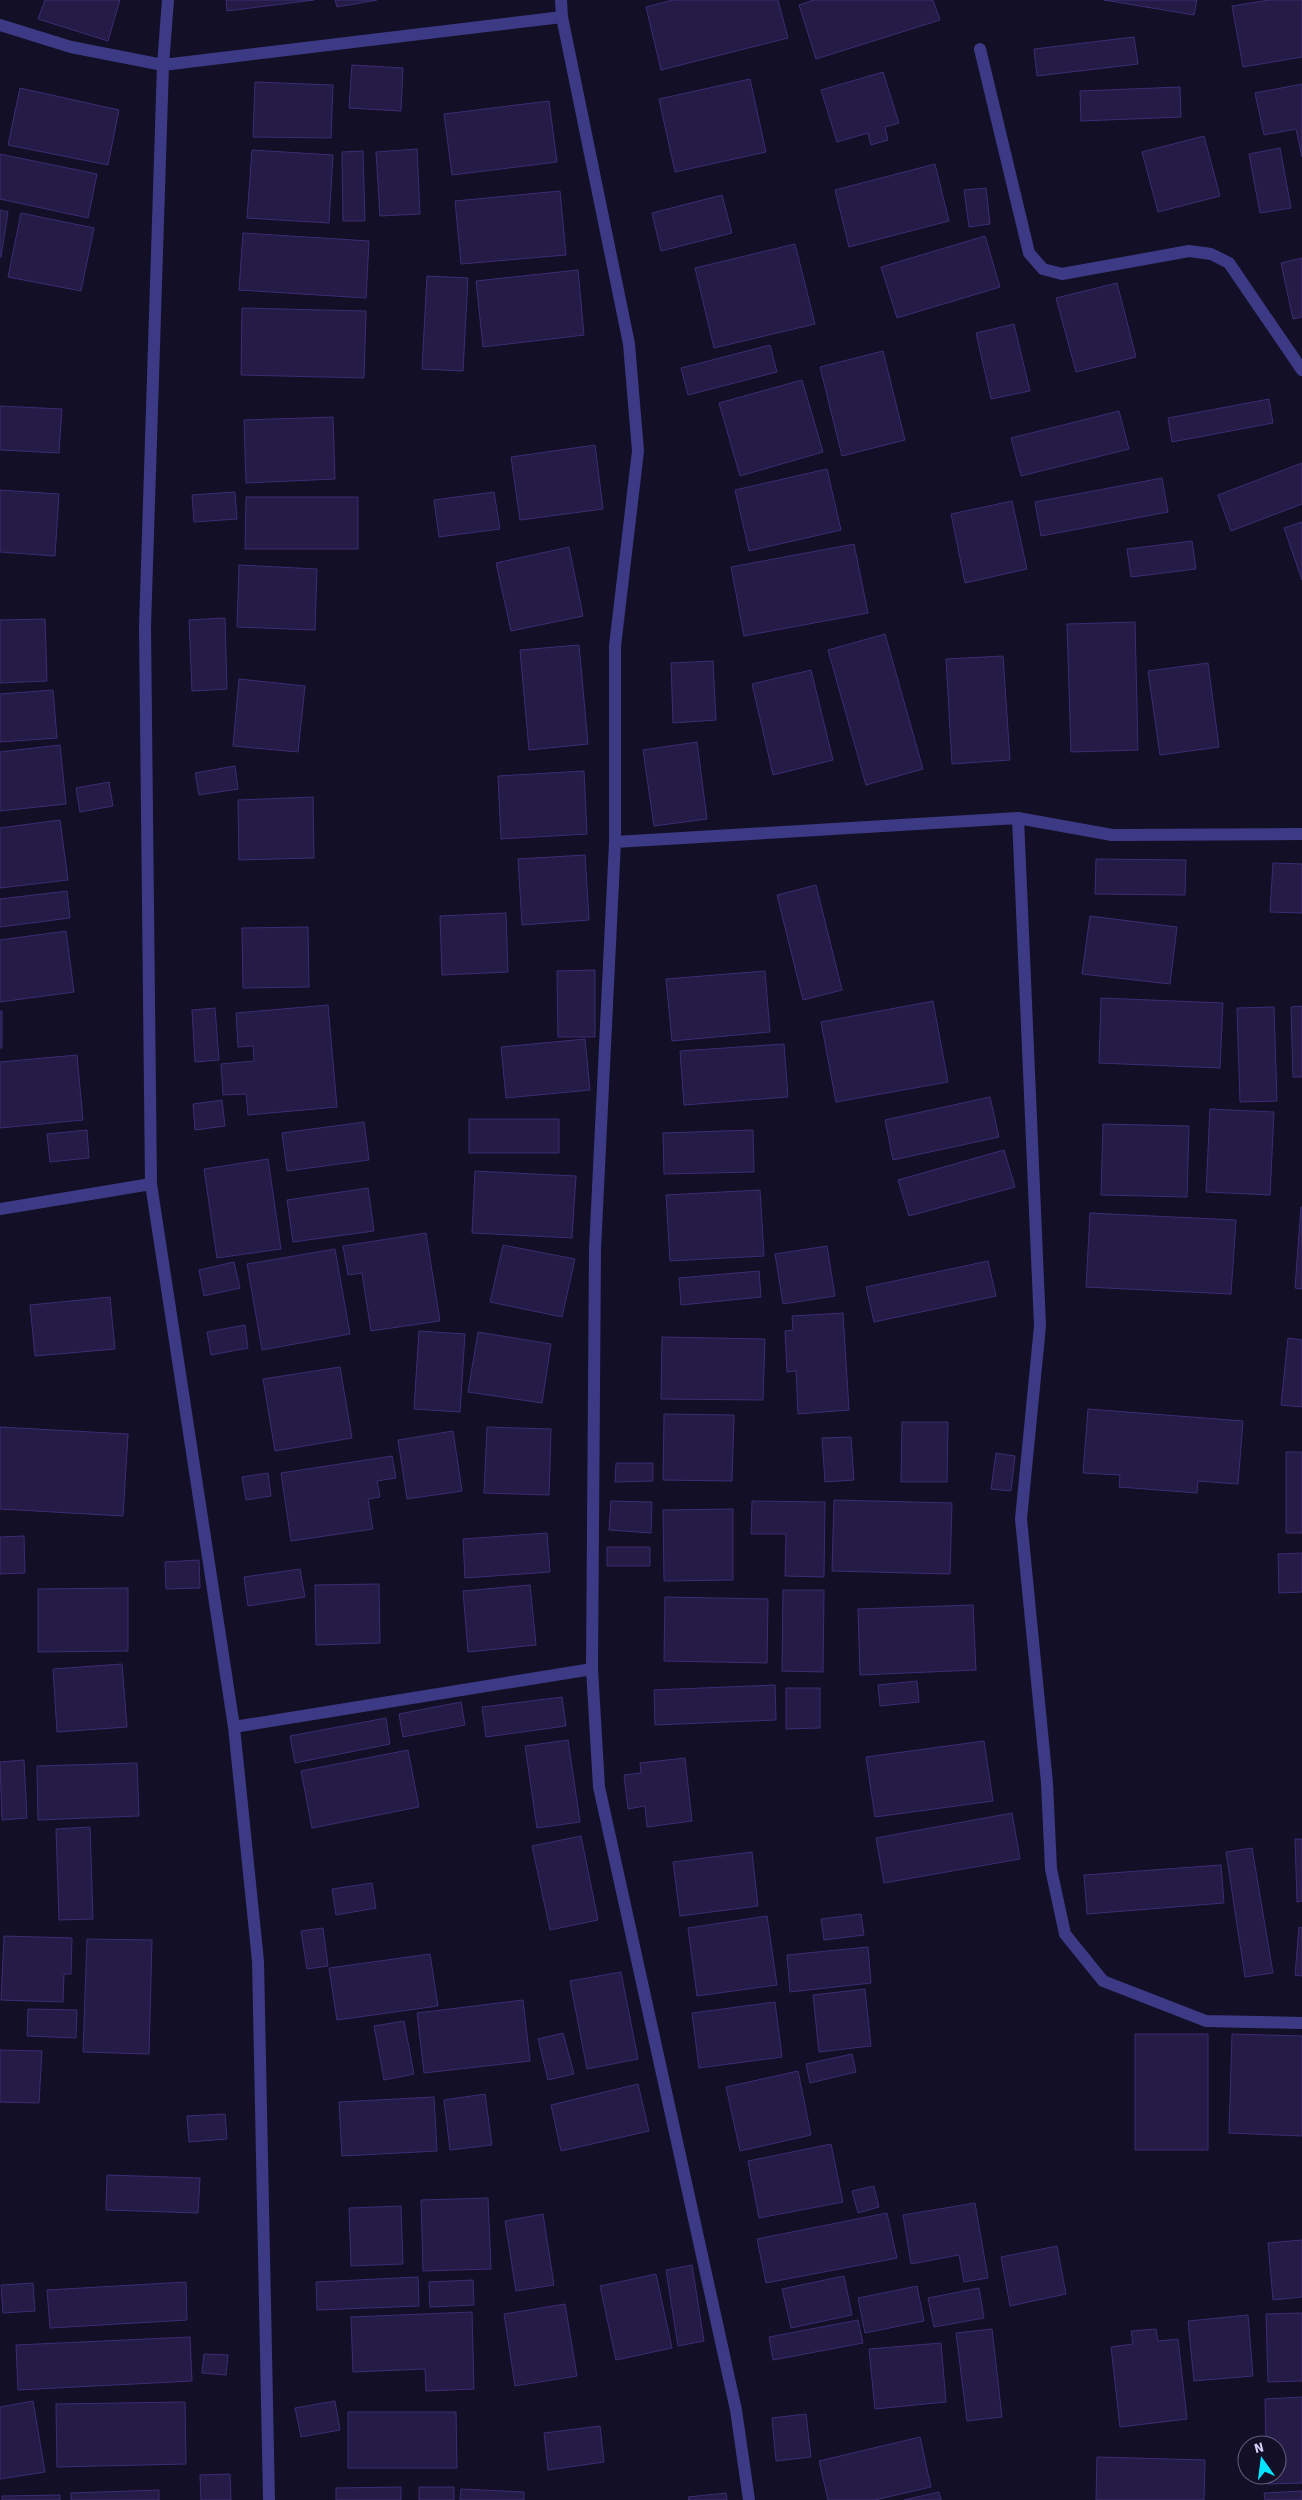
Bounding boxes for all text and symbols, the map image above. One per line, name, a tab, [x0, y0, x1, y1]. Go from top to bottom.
north arrow	[1237, 2435, 1287, 2485]
text: N	[1252, 2438, 1266, 2459]

